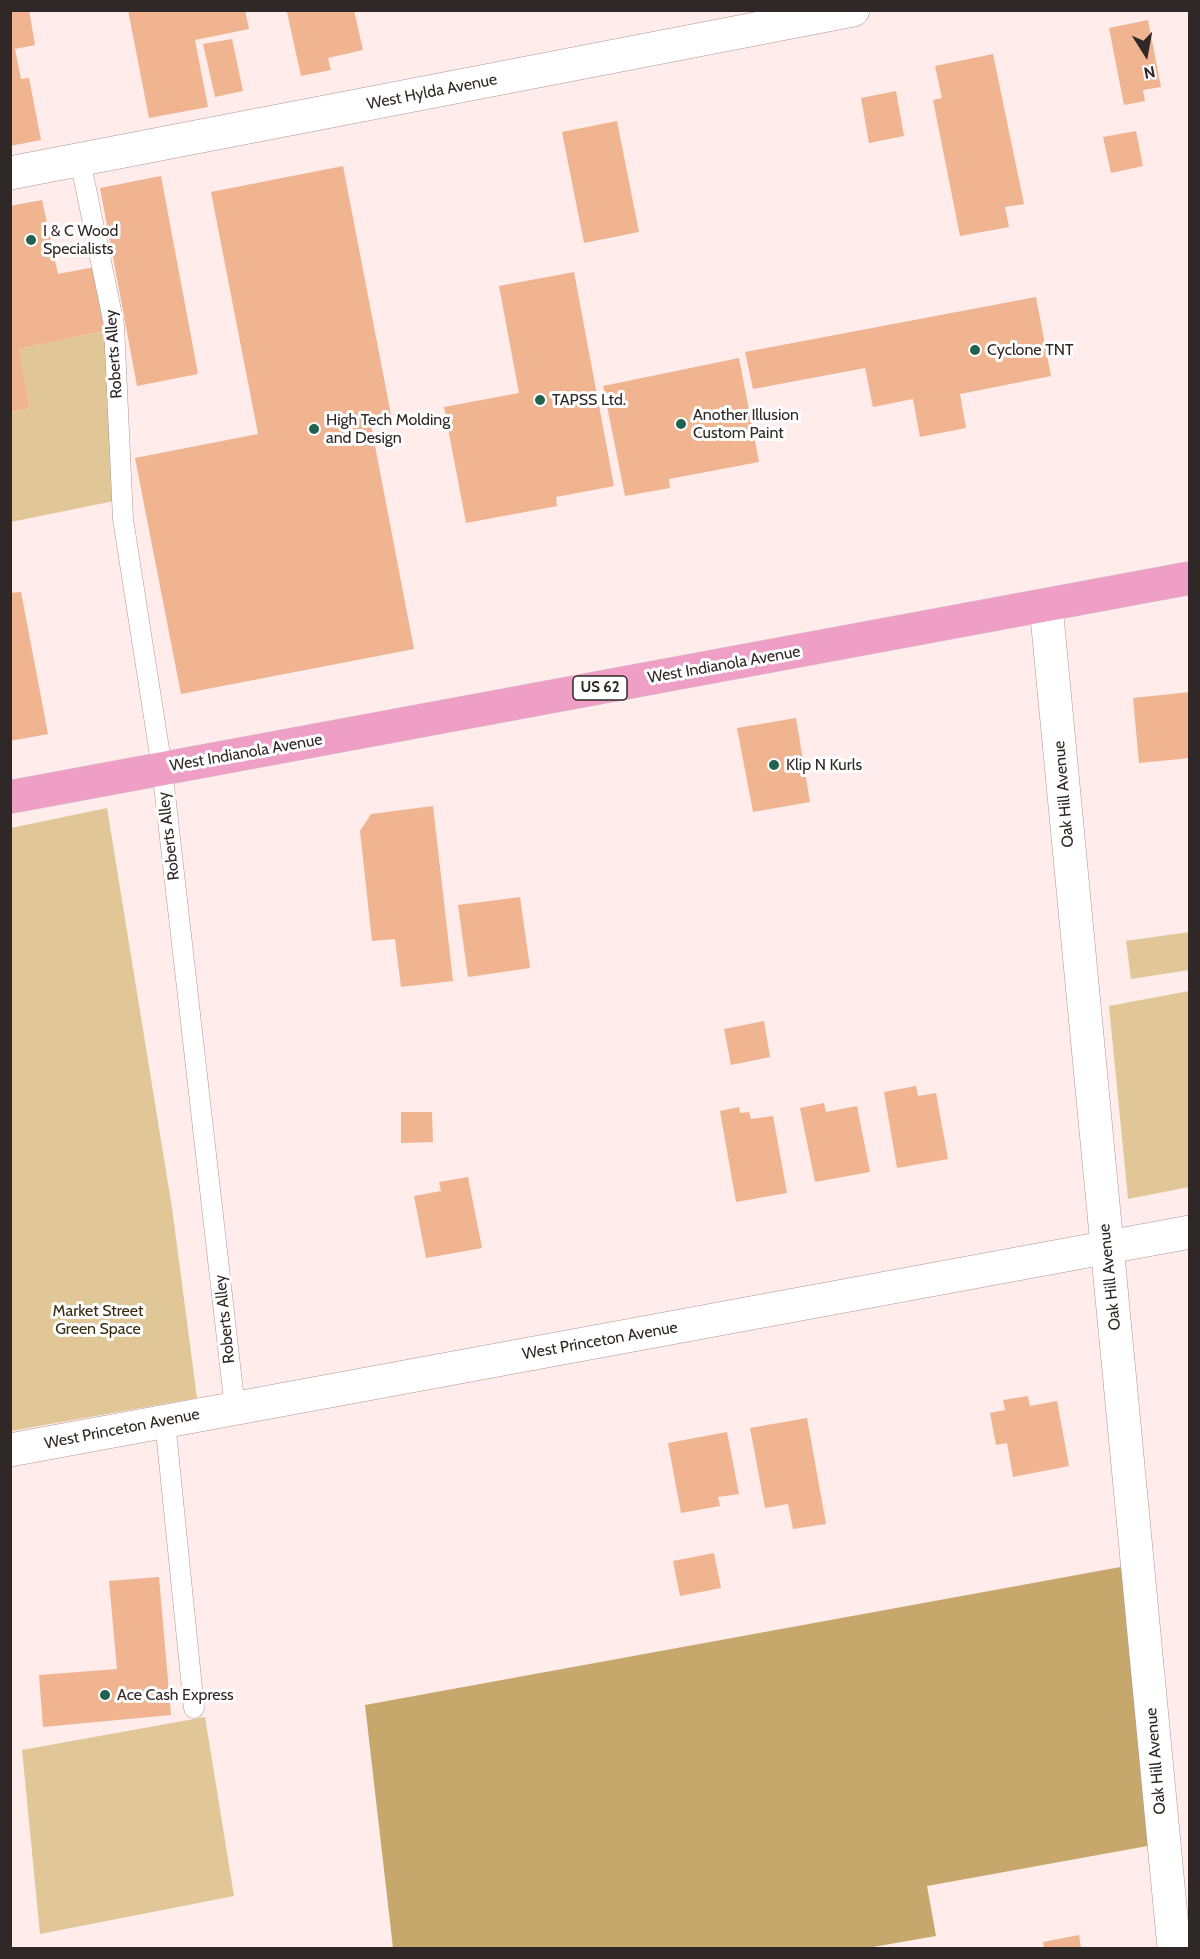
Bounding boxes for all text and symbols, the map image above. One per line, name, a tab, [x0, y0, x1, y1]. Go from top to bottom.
north arrow	[1116, 24, 1176, 84]
text: N	[1142, 62, 1157, 83]
street label: West Hylda Avenue	[365, 70, 499, 114]
place label: I & C Wood Specialists	[43, 221, 119, 259]
marker: I & C Wood Specialists	[24, 233, 38, 247]
street label: Roberts Alley	[101, 309, 127, 399]
place label: Cyclone TNT	[987, 340, 1073, 360]
marker: Cyclone TNT	[968, 343, 982, 357]
place label: TAPSS Ltd.	[552, 390, 626, 410]
marker: TAPSS Ltd.	[533, 393, 547, 407]
place label: Another Illusion Custom Paint	[693, 405, 799, 443]
place label: High Tech Molding and Design	[326, 410, 450, 448]
marker: Another Illusion Custom Paint	[674, 417, 688, 431]
marker: High Tech Molding and Design	[307, 422, 321, 436]
street label: West Indianola Avenue	[646, 642, 802, 688]
road number: US 62	[573, 676, 627, 700]
street label: West Indianola Avenue	[168, 730, 324, 776]
street label: Oak Hill Avenue	[1050, 740, 1078, 848]
place label: Klip N Kurls	[786, 755, 862, 775]
marker: Klip N Kurls	[767, 758, 781, 772]
street label: Roberts Alley	[154, 791, 184, 881]
street label: Oak Hill Avenue	[1095, 1223, 1125, 1331]
street label: Roberts Alley	[211, 1274, 239, 1364]
park label: Market Street Green Space	[53, 1301, 143, 1339]
street label: West Princeton Avenue	[521, 1318, 679, 1364]
street label: West Princeton Avenue	[43, 1405, 201, 1453]
place label: Ace Cash Express	[117, 1685, 234, 1705]
marker: Ace Cash Express	[98, 1688, 112, 1702]
street label: Oak Hill Avenue	[1142, 1707, 1170, 1815]

